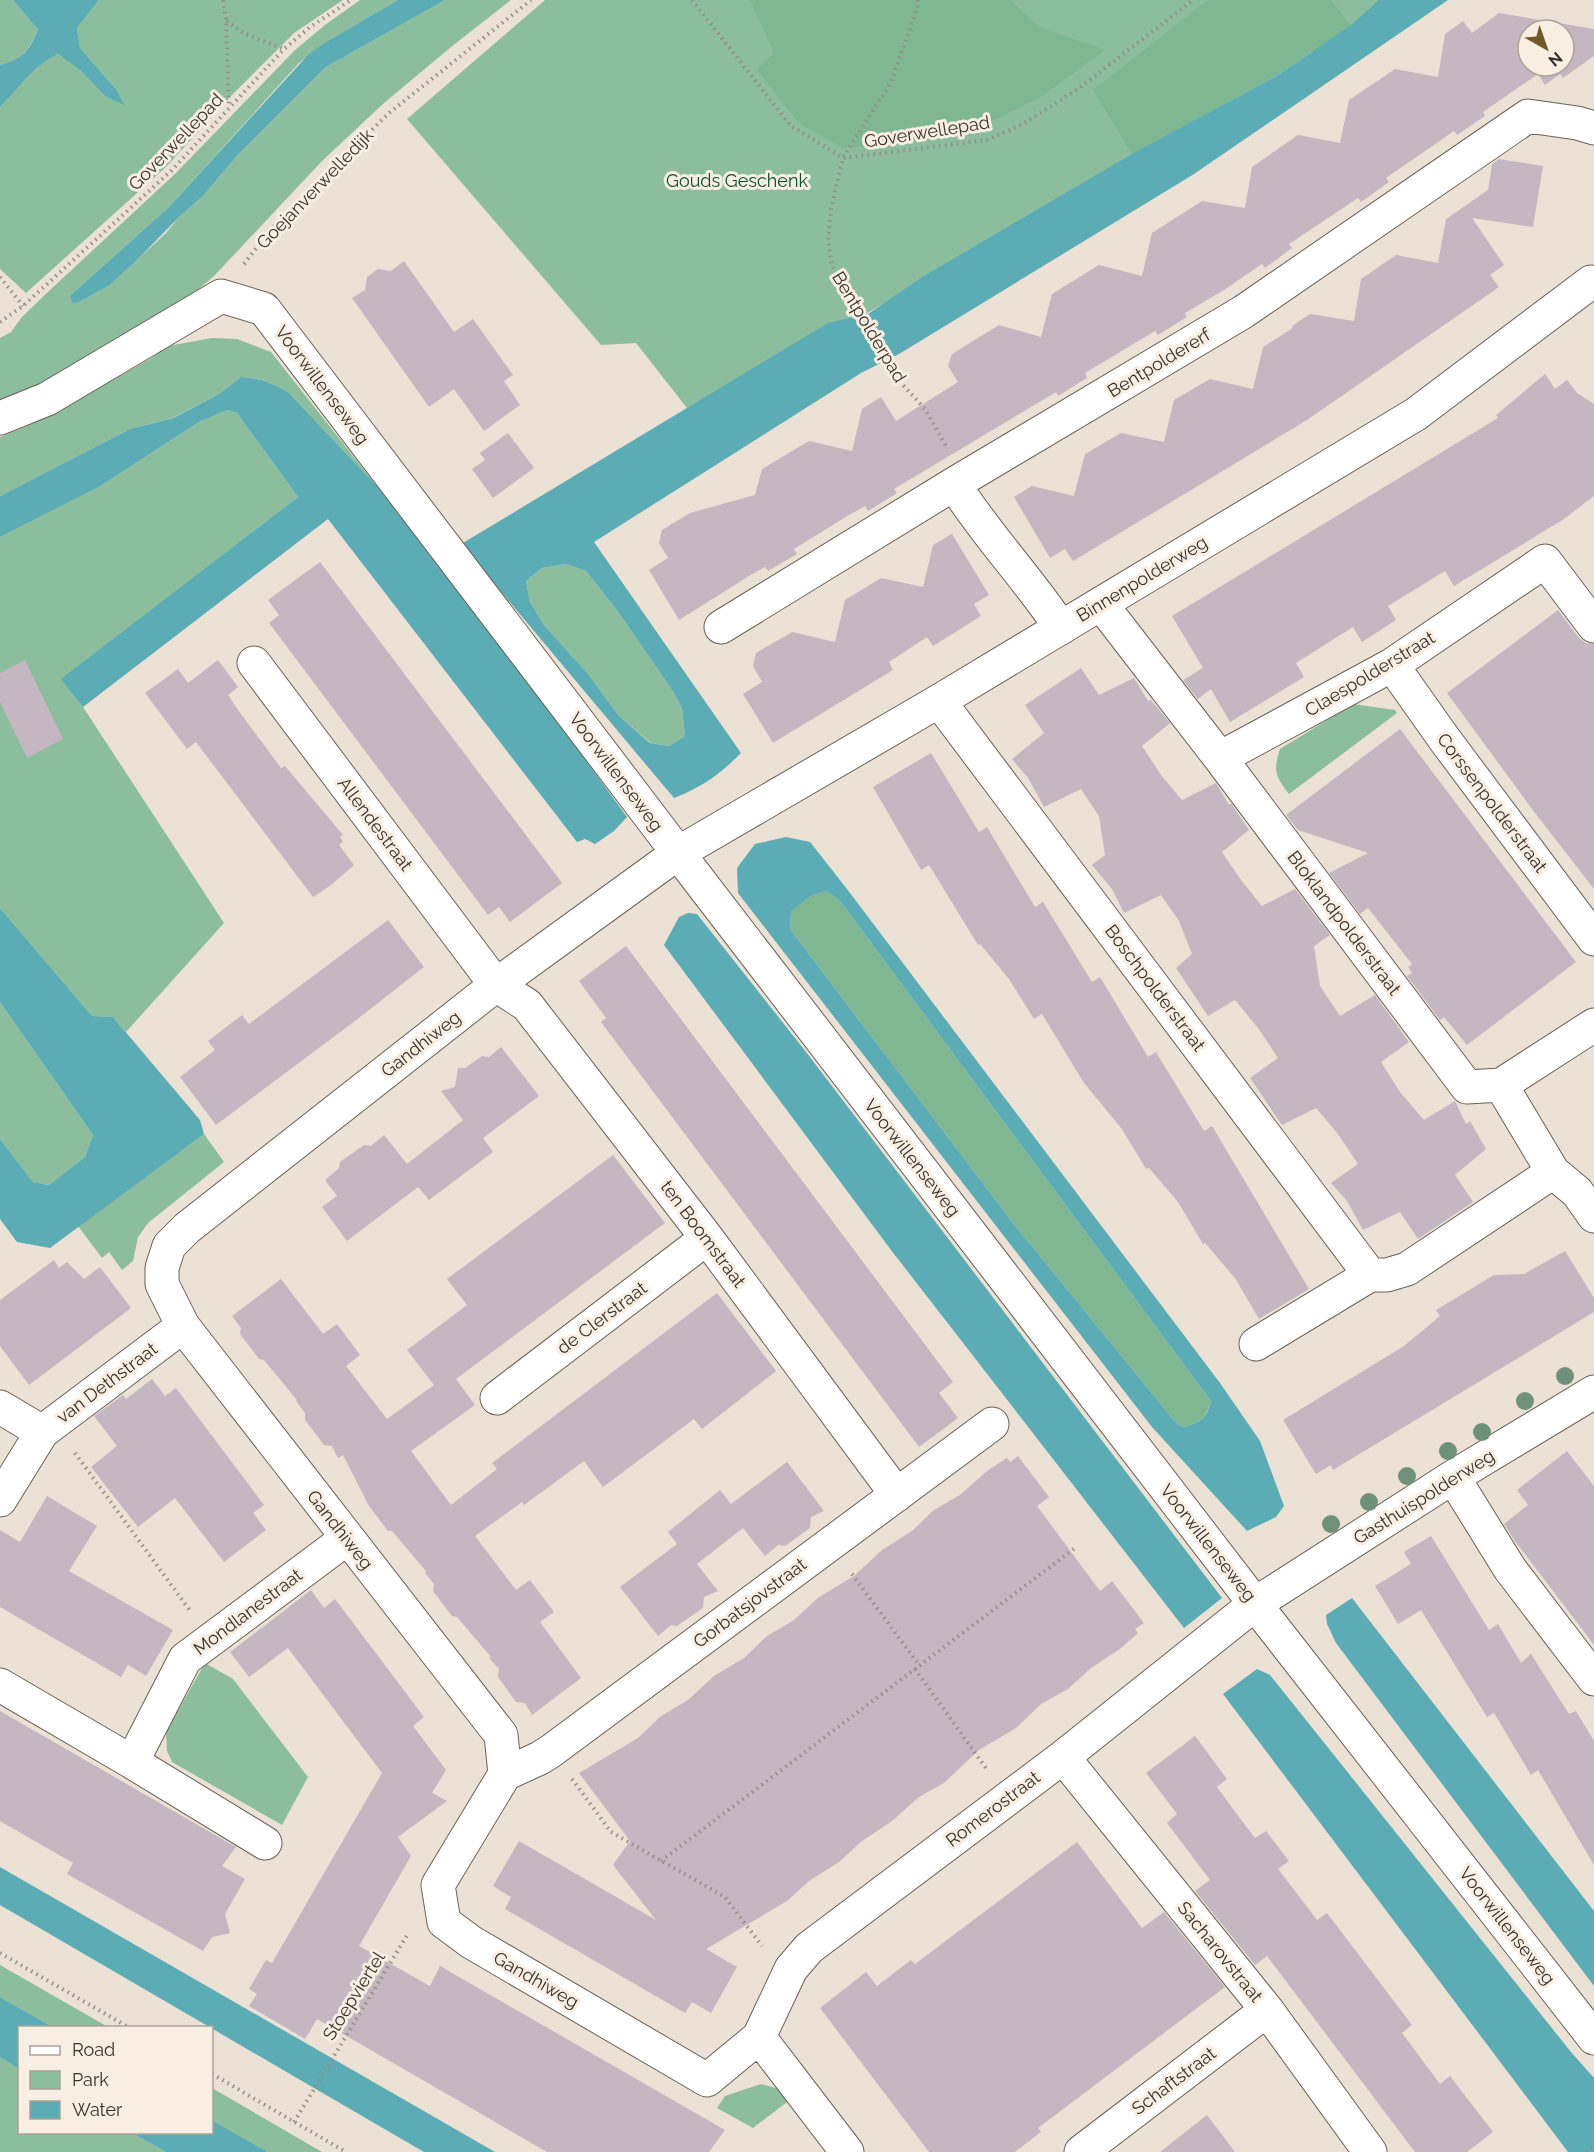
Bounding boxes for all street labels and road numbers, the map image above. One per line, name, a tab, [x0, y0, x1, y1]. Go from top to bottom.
street label: Goverwellepad	[124, 89, 227, 195]
street label: Goverwellepad	[863, 111, 991, 152]
street label: Goejanverwelledijk	[252, 124, 378, 253]
street label: Bentpolderpad	[828, 267, 911, 386]
street label: Voorwillenseweg	[271, 321, 374, 448]
street label: Bentpoldererf	[1103, 323, 1215, 402]
street label: Binnenpolderweg	[1073, 531, 1211, 626]
street label: Claespolderstraat	[1301, 627, 1438, 721]
street label: Voorwillenseweg	[565, 708, 668, 835]
street label: Corssenpolderstraat	[1433, 729, 1552, 877]
street label: Allendestraat	[334, 773, 417, 874]
street label: Bloklandpolderstraat	[1283, 847, 1405, 999]
street label: Boschpolderstraat	[1101, 920, 1210, 1055]
street label: Gandhiweg	[377, 1006, 465, 1081]
street label: Voorwillenseweg	[860, 1095, 965, 1221]
street label: ten Boomstraat	[656, 1176, 750, 1291]
street label: de Clerstraat	[553, 1277, 651, 1358]
street label: van Dethstraat	[52, 1338, 161, 1427]
street label: Gasthuispolderweg	[1349, 1445, 1498, 1548]
street label: Voorwillenseweg	[1156, 1480, 1261, 1606]
street label: Gandhiweg	[303, 1486, 378, 1574]
street label: Gorbatsjovstraat	[689, 1553, 810, 1652]
street label: Mondlanestraat	[189, 1564, 306, 1659]
street label: Romerostraat	[941, 1766, 1044, 1851]
street label: Voorwillenseweg	[1455, 1863, 1560, 1989]
street label: Sacharovstraat	[1173, 1897, 1267, 2006]
street label: Stoepviertel	[318, 1947, 389, 2044]
street label: Gandhiweg	[490, 1947, 583, 2012]
street label: Schaftstraat	[1128, 2042, 1220, 2119]

